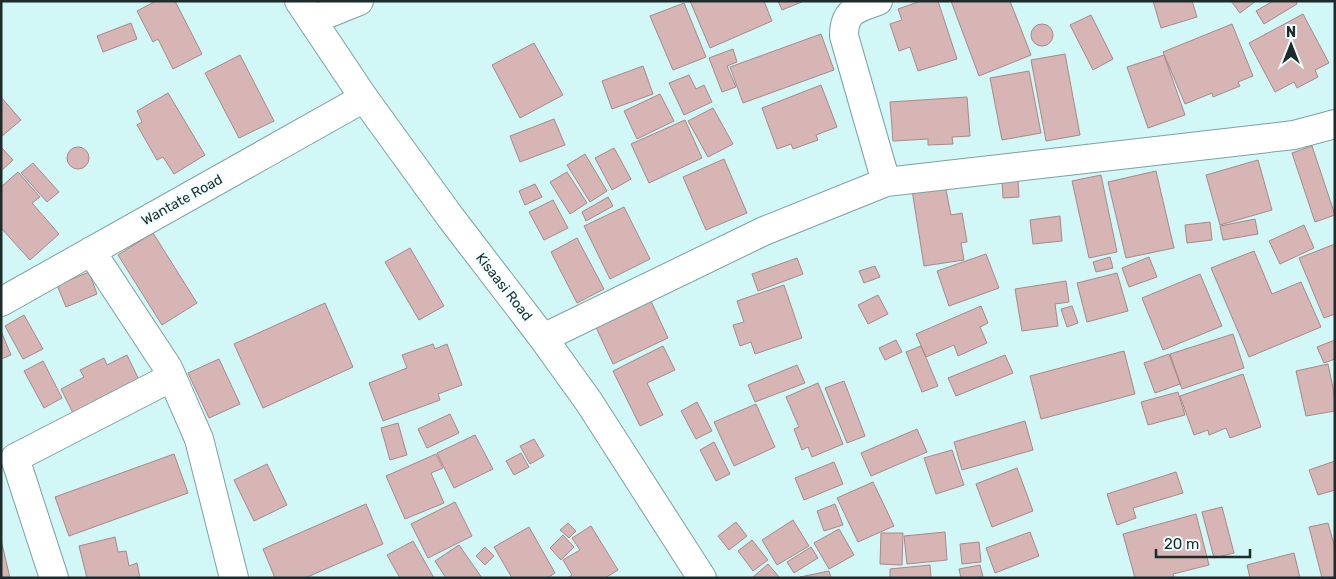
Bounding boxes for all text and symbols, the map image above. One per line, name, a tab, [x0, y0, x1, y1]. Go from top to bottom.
north arrow	[1266, 20, 1316, 70]
text: N	[1286, 24, 1296, 41]
street label: Wantate Road	[138, 171, 226, 229]
street label: Kisaasi Road	[472, 250, 536, 324]
scale bar	[1156, 526, 1250, 558]
text: 20 m	[1164, 535, 1199, 553]

